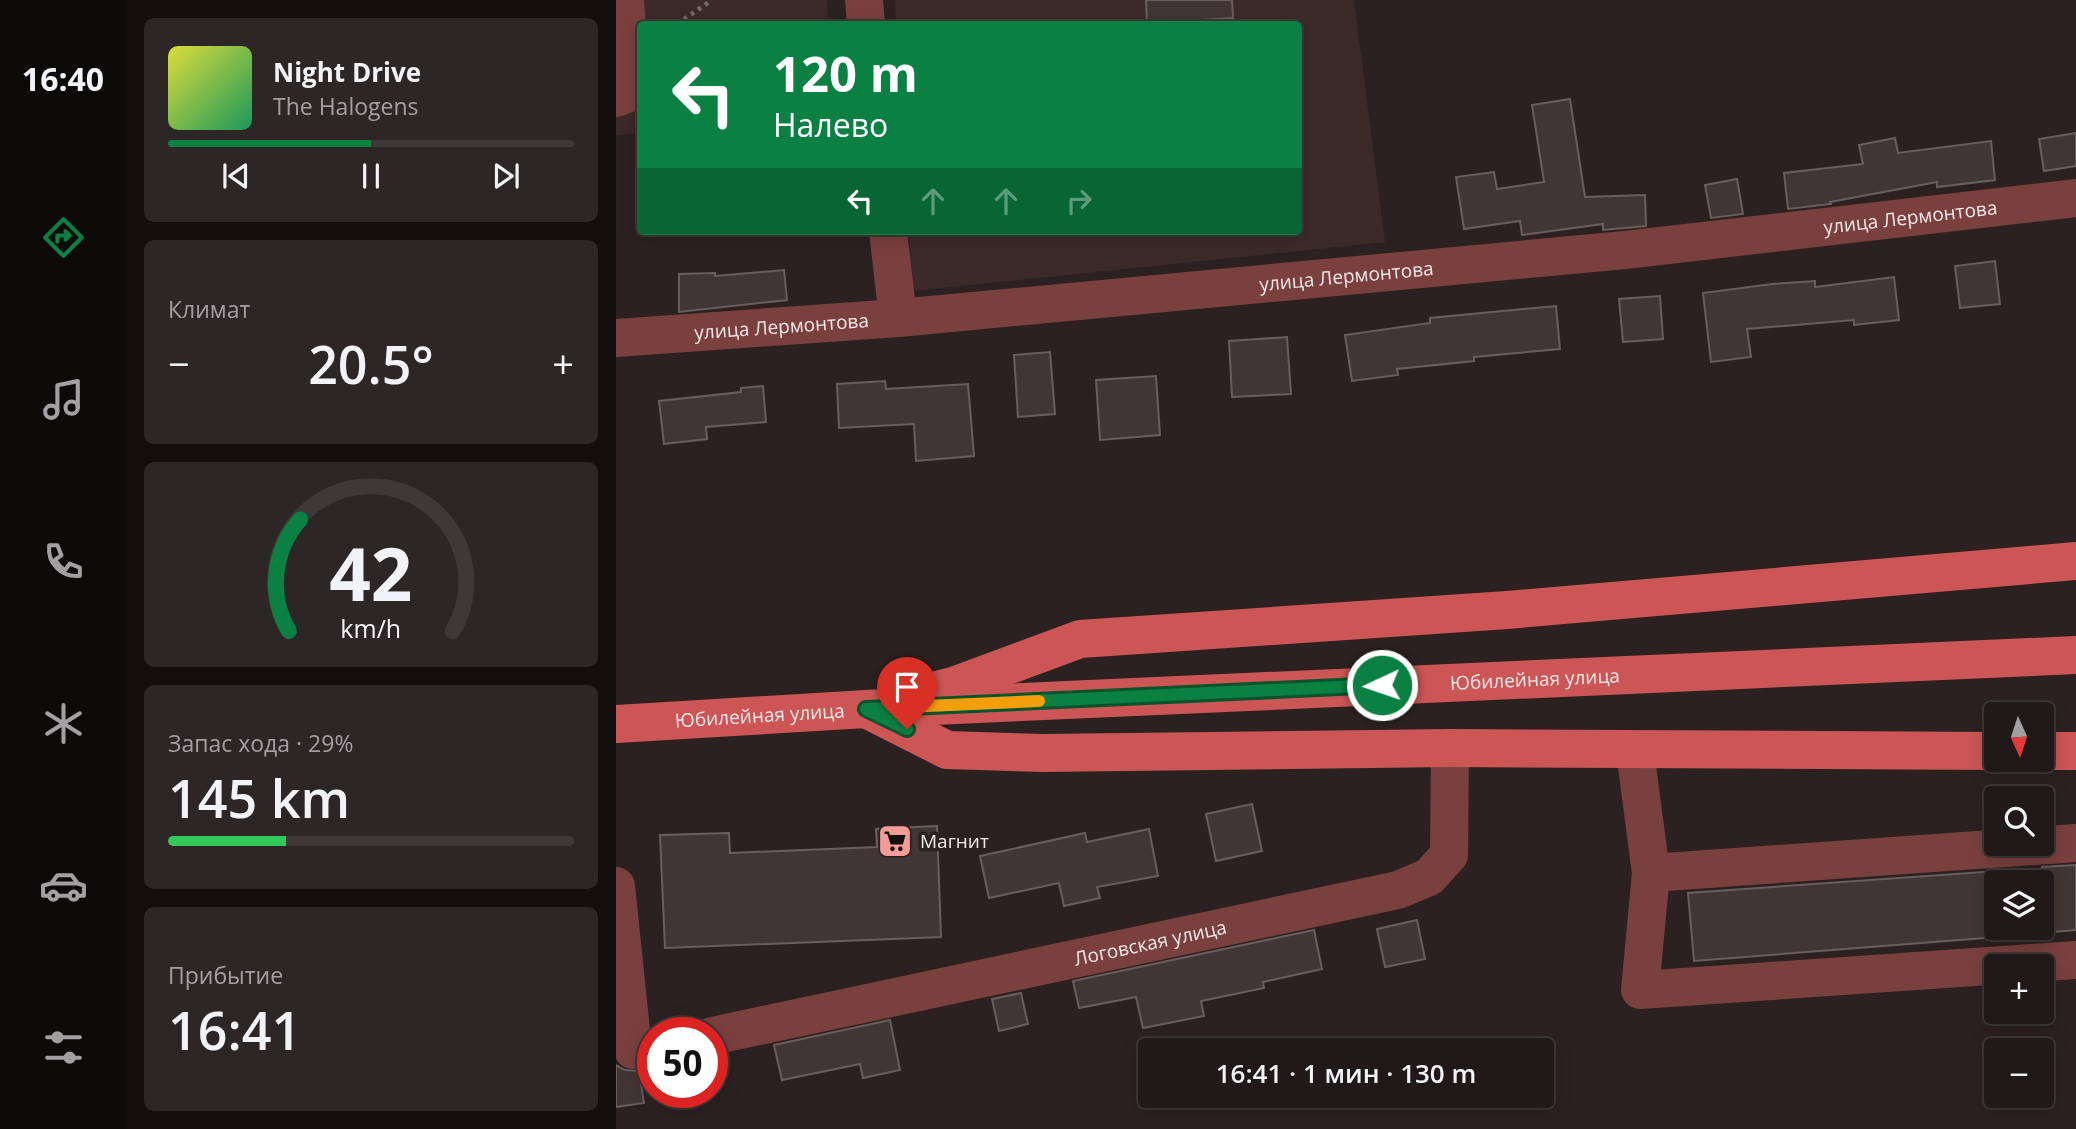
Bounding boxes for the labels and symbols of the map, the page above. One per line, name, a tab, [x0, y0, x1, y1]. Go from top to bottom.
street label: улица Лермонтова	[1822, 194, 1999, 240]
street label: улица Лермонтова	[1258, 255, 1435, 297]
street label: улица Лермонтова	[693, 307, 870, 345]
position arrow	[1345, 648, 1419, 722]
pin	[877, 657, 937, 729]
street label: Юбилейная улица	[1449, 662, 1620, 696]
street label: Юбилейная улица	[674, 697, 845, 733]
north arrow	[1984, 702, 2054, 772]
supermarket icon: Магнит	[876, 822, 914, 860]
place label: Магнит	[920, 828, 989, 854]
street label: Логовская улица	[1072, 914, 1229, 972]
speed limit sign: 50	[637, 1017, 728, 1108]

